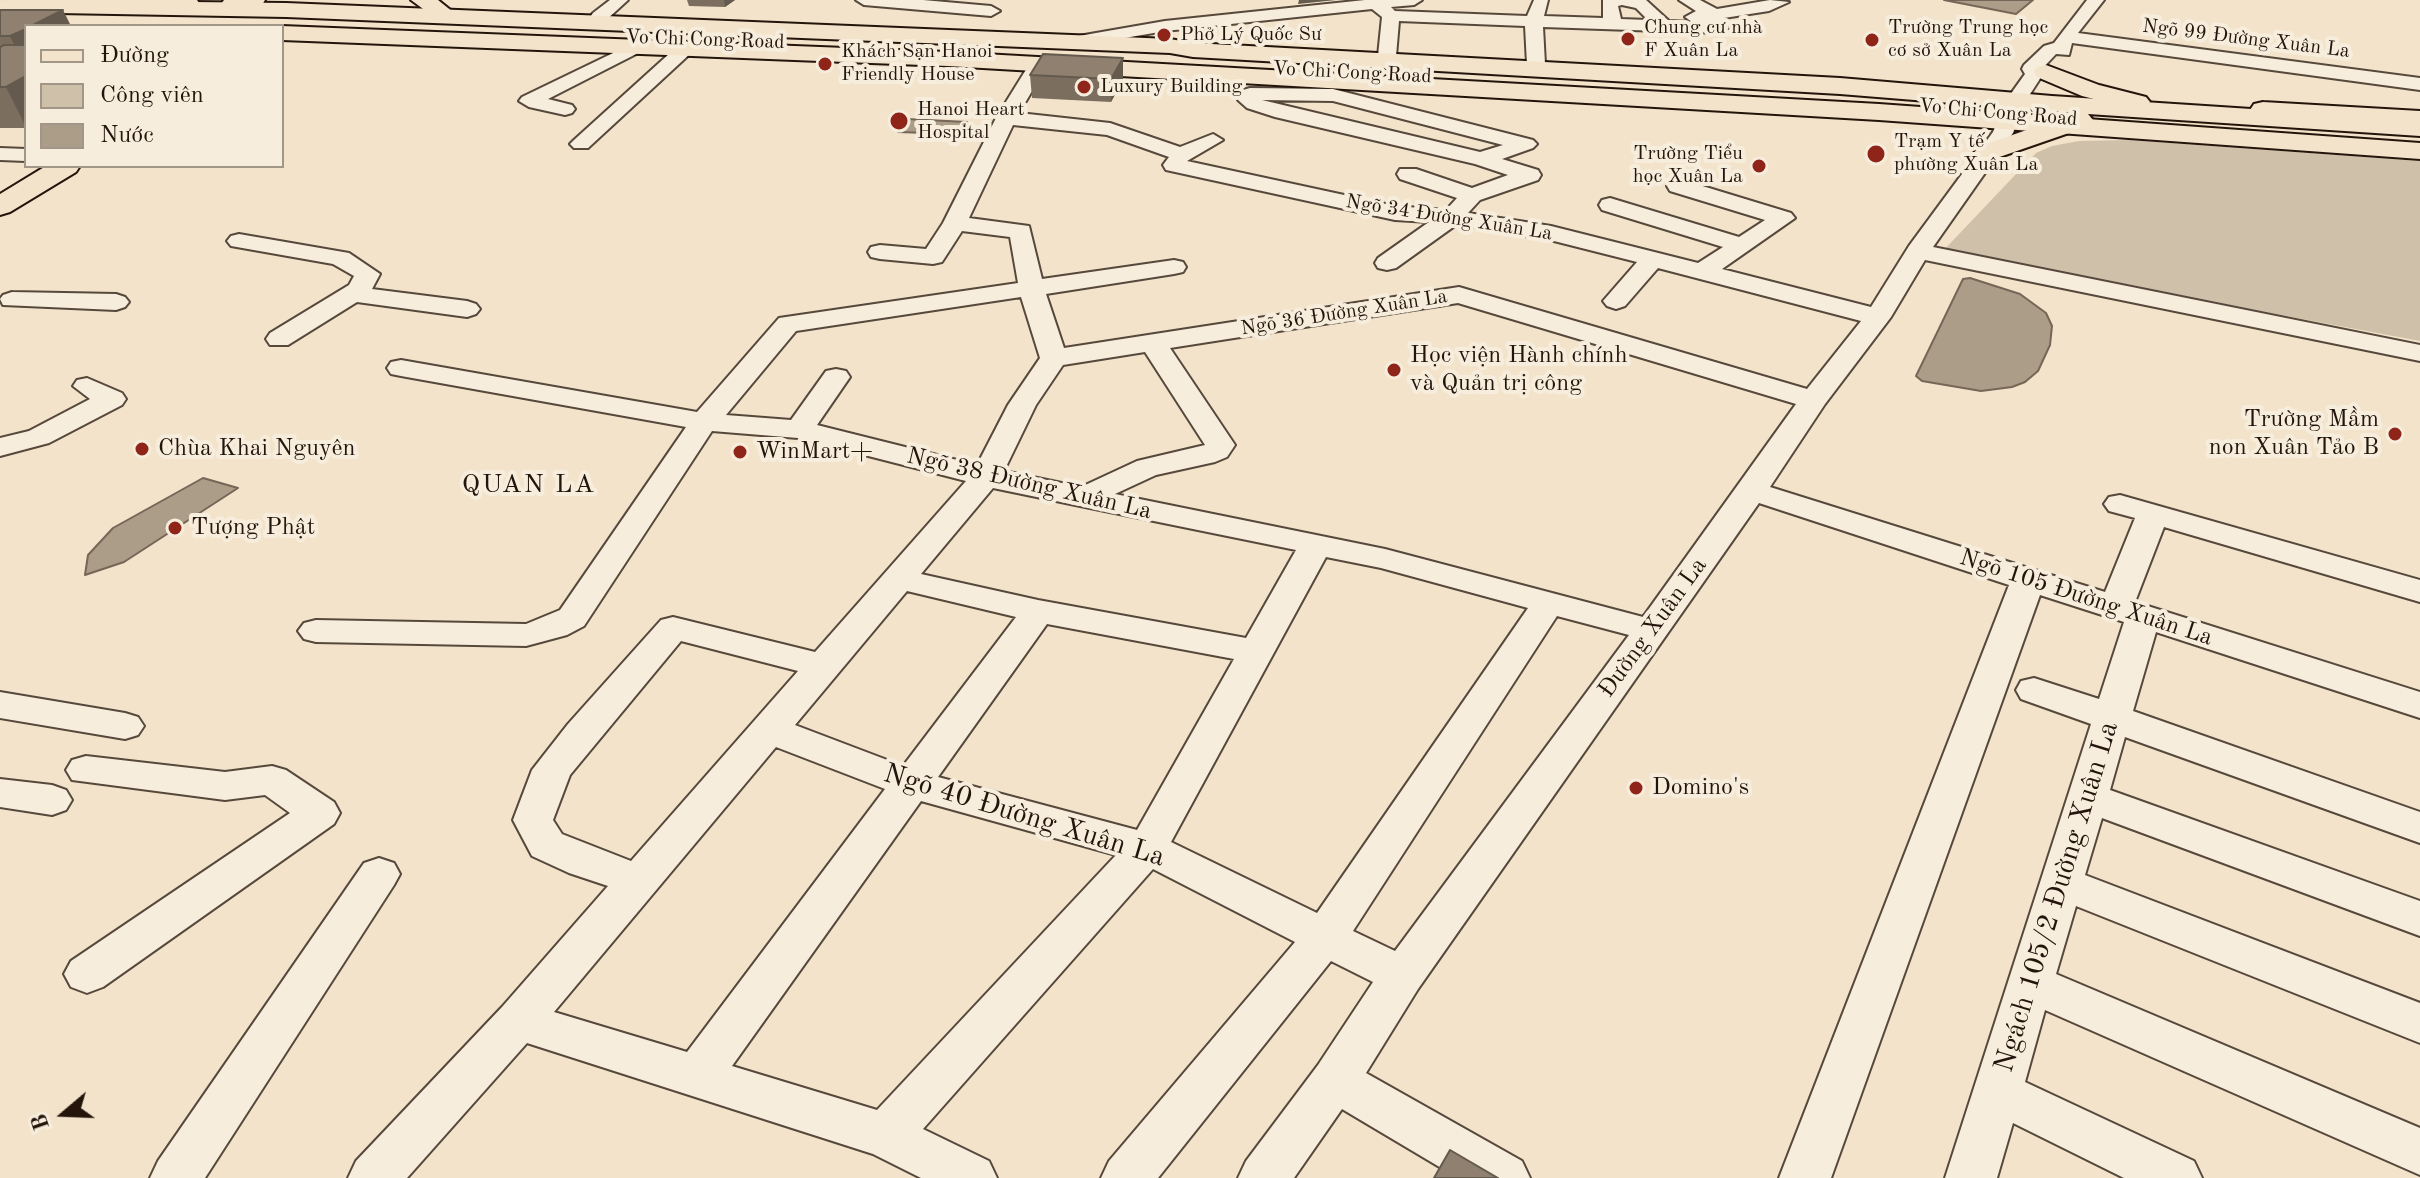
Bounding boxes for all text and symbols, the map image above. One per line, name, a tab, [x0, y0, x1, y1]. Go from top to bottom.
street label: Ngõ 99 Đường Xuân La	[2141, 14, 2351, 64]
place label: Chung cư nhà F Xuân La	[1644, 16, 1763, 63]
place label: Trường Trung học cơ sở Xuân La	[1888, 16, 2048, 63]
place label: Phở Lý Quốc Sư	[1180, 23, 1322, 47]
legend	[24, 24, 284, 168]
street label: Vo Chi Cong Road	[625, 25, 785, 55]
marker: Phở Lý Quốc Sư	[1155, 26, 1173, 44]
marker: Chung cư nhà F Xuân La	[1619, 30, 1637, 48]
marker: Trường Trung học cơ sở Xuân La	[1863, 31, 1881, 49]
place label: Khách Sạn Hanoi Friendly House	[841, 40, 993, 87]
text: Đường	[100, 44, 169, 68]
marker: Khách Sạn Hanoi Friendly House	[816, 55, 834, 73]
street label: Vo Chi Cong Road	[1272, 57, 1432, 89]
place label: Luxury Building	[1100, 75, 1242, 99]
marker: Luxury Building	[1075, 78, 1093, 96]
text: Công viên	[100, 84, 204, 108]
street label: Vo Chi Cong Road	[1918, 94, 2078, 132]
place label: Hanoi Heart Hospital	[917, 98, 1024, 145]
marker: Hanoi Heart Hospital	[888, 110, 910, 132]
text: Nước	[100, 124, 154, 148]
place label: Trạm Y tế phường Xuân La	[1894, 130, 2038, 177]
place label: Trường Tiểu học Xuân La	[1633, 142, 1743, 189]
marker: Trạm Y tế phường Xuân La	[1865, 143, 1887, 165]
marker: Trường Tiểu học Xuân La	[1750, 157, 1768, 175]
street label: Ngõ 34 Đường Xuân La	[1344, 190, 1554, 246]
street label: Ngõ 36 Đường Xuân La	[1239, 285, 1449, 341]
place label: Học viện Hành chính và Quản trị công	[1410, 342, 1627, 398]
marker: Học viện Hành chính và Quản trị công	[1385, 361, 1403, 379]
place label: Trường Mầm non Xuân Tảo B	[2209, 406, 2379, 462]
marker: Trường Mầm non Xuân Tảo B	[2386, 425, 2404, 443]
place label: Chùa Khai Nguyên	[158, 435, 355, 463]
place label: WinMart+	[756, 438, 873, 466]
marker: Chùa Khai Nguyên	[133, 440, 151, 458]
street label: Ngõ 38 Đường Xuân La	[904, 442, 1154, 526]
marker: WinMart+	[731, 443, 749, 461]
district label: QUAN LA	[462, 469, 596, 501]
place label: Tượng Phật	[191, 514, 315, 542]
marker: Tượng Phật	[166, 519, 184, 537]
street label: Ngõ 105 Đường Xuân La	[1956, 543, 2216, 653]
street label: Đường Xuân La	[1593, 552, 1713, 704]
street label: Ngách 105/2 Đường Xuân La	[1988, 718, 2126, 1076]
street label: Ngõ 40 Đường Xuân La	[879, 757, 1169, 875]
place label: Domino's	[1652, 774, 1749, 802]
marker: Domino's	[1627, 779, 1645, 797]
north arrow	[24, 1074, 104, 1154]
text: B	[28, 1111, 54, 1133]

